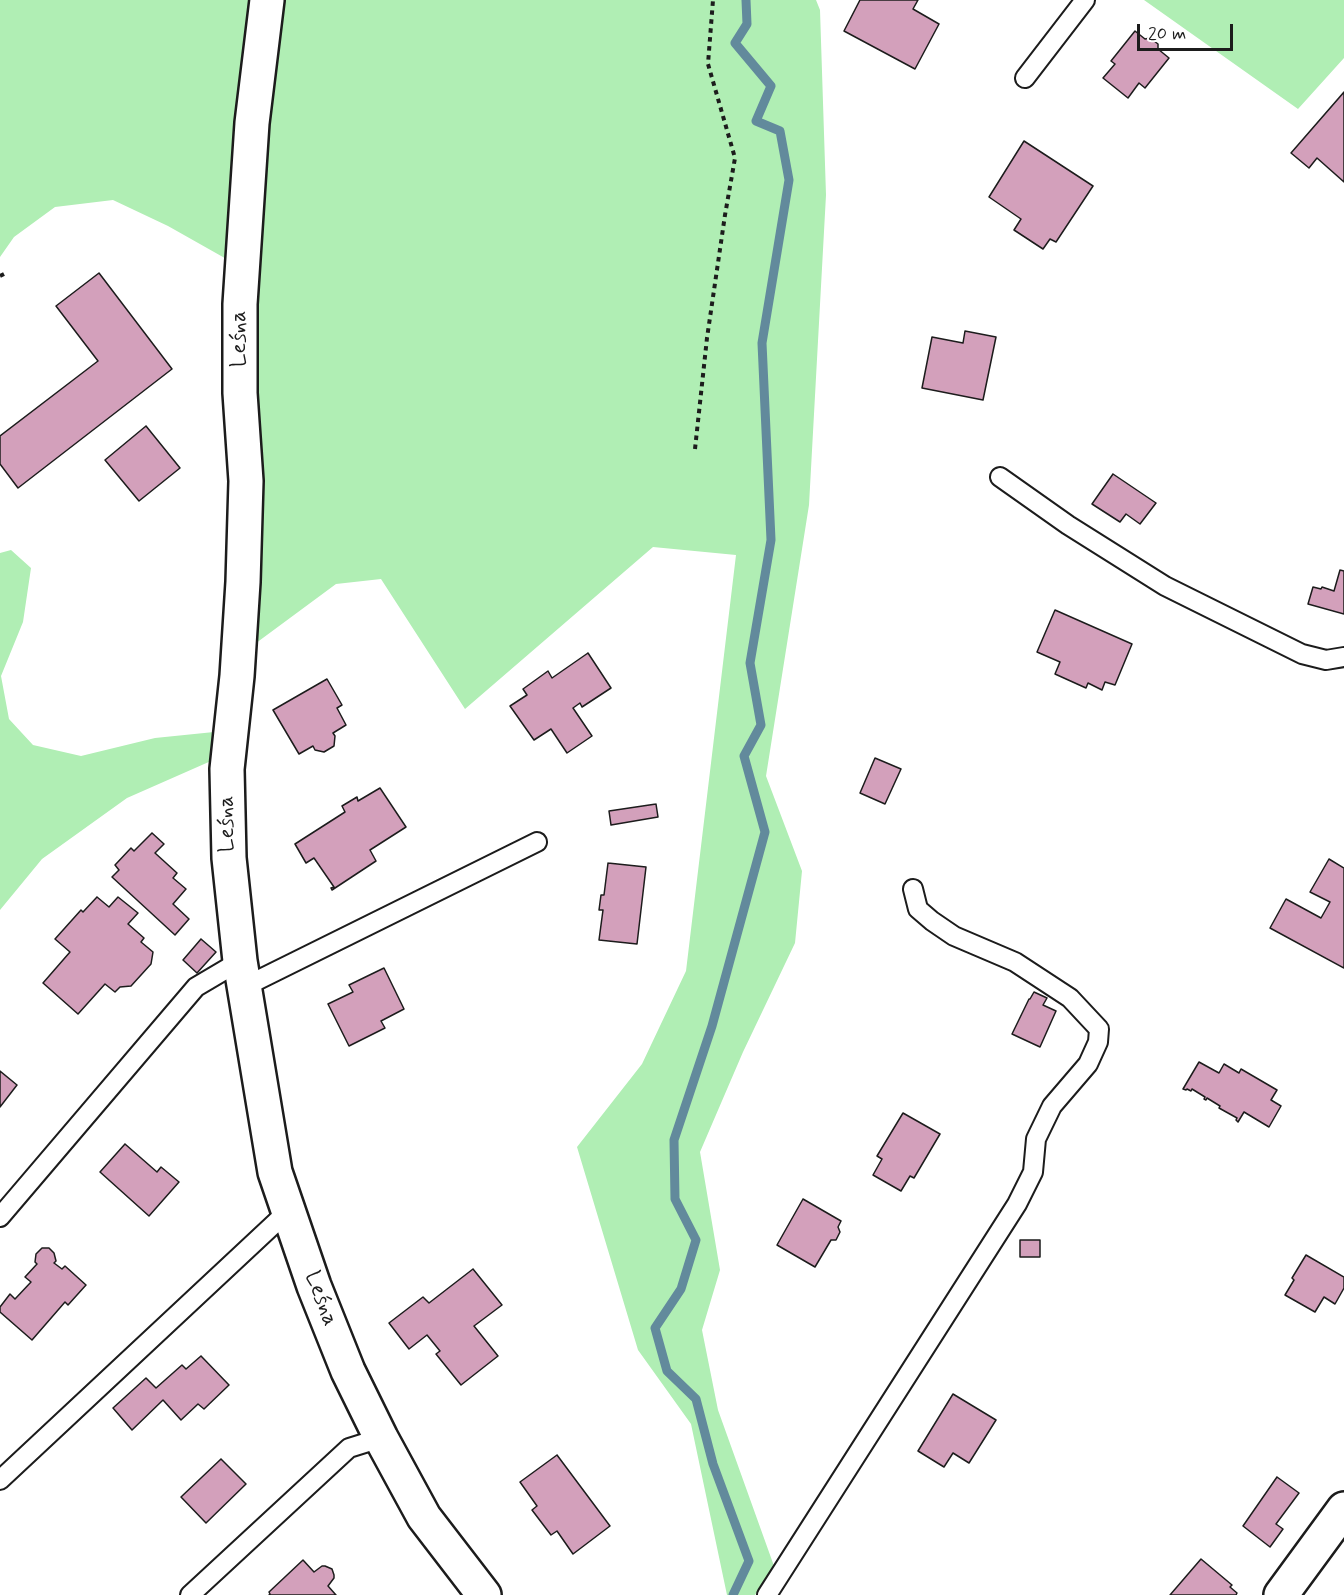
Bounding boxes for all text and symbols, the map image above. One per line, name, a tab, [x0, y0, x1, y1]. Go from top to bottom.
scale bar	[1140, 12, 1236, 50]
text: 20 m	[1148, 22, 1186, 46]
street label: Leśna	[227, 311, 253, 367]
street label: Leśna	[214, 796, 242, 852]
street label: Leśna	[298, 1268, 342, 1330]

